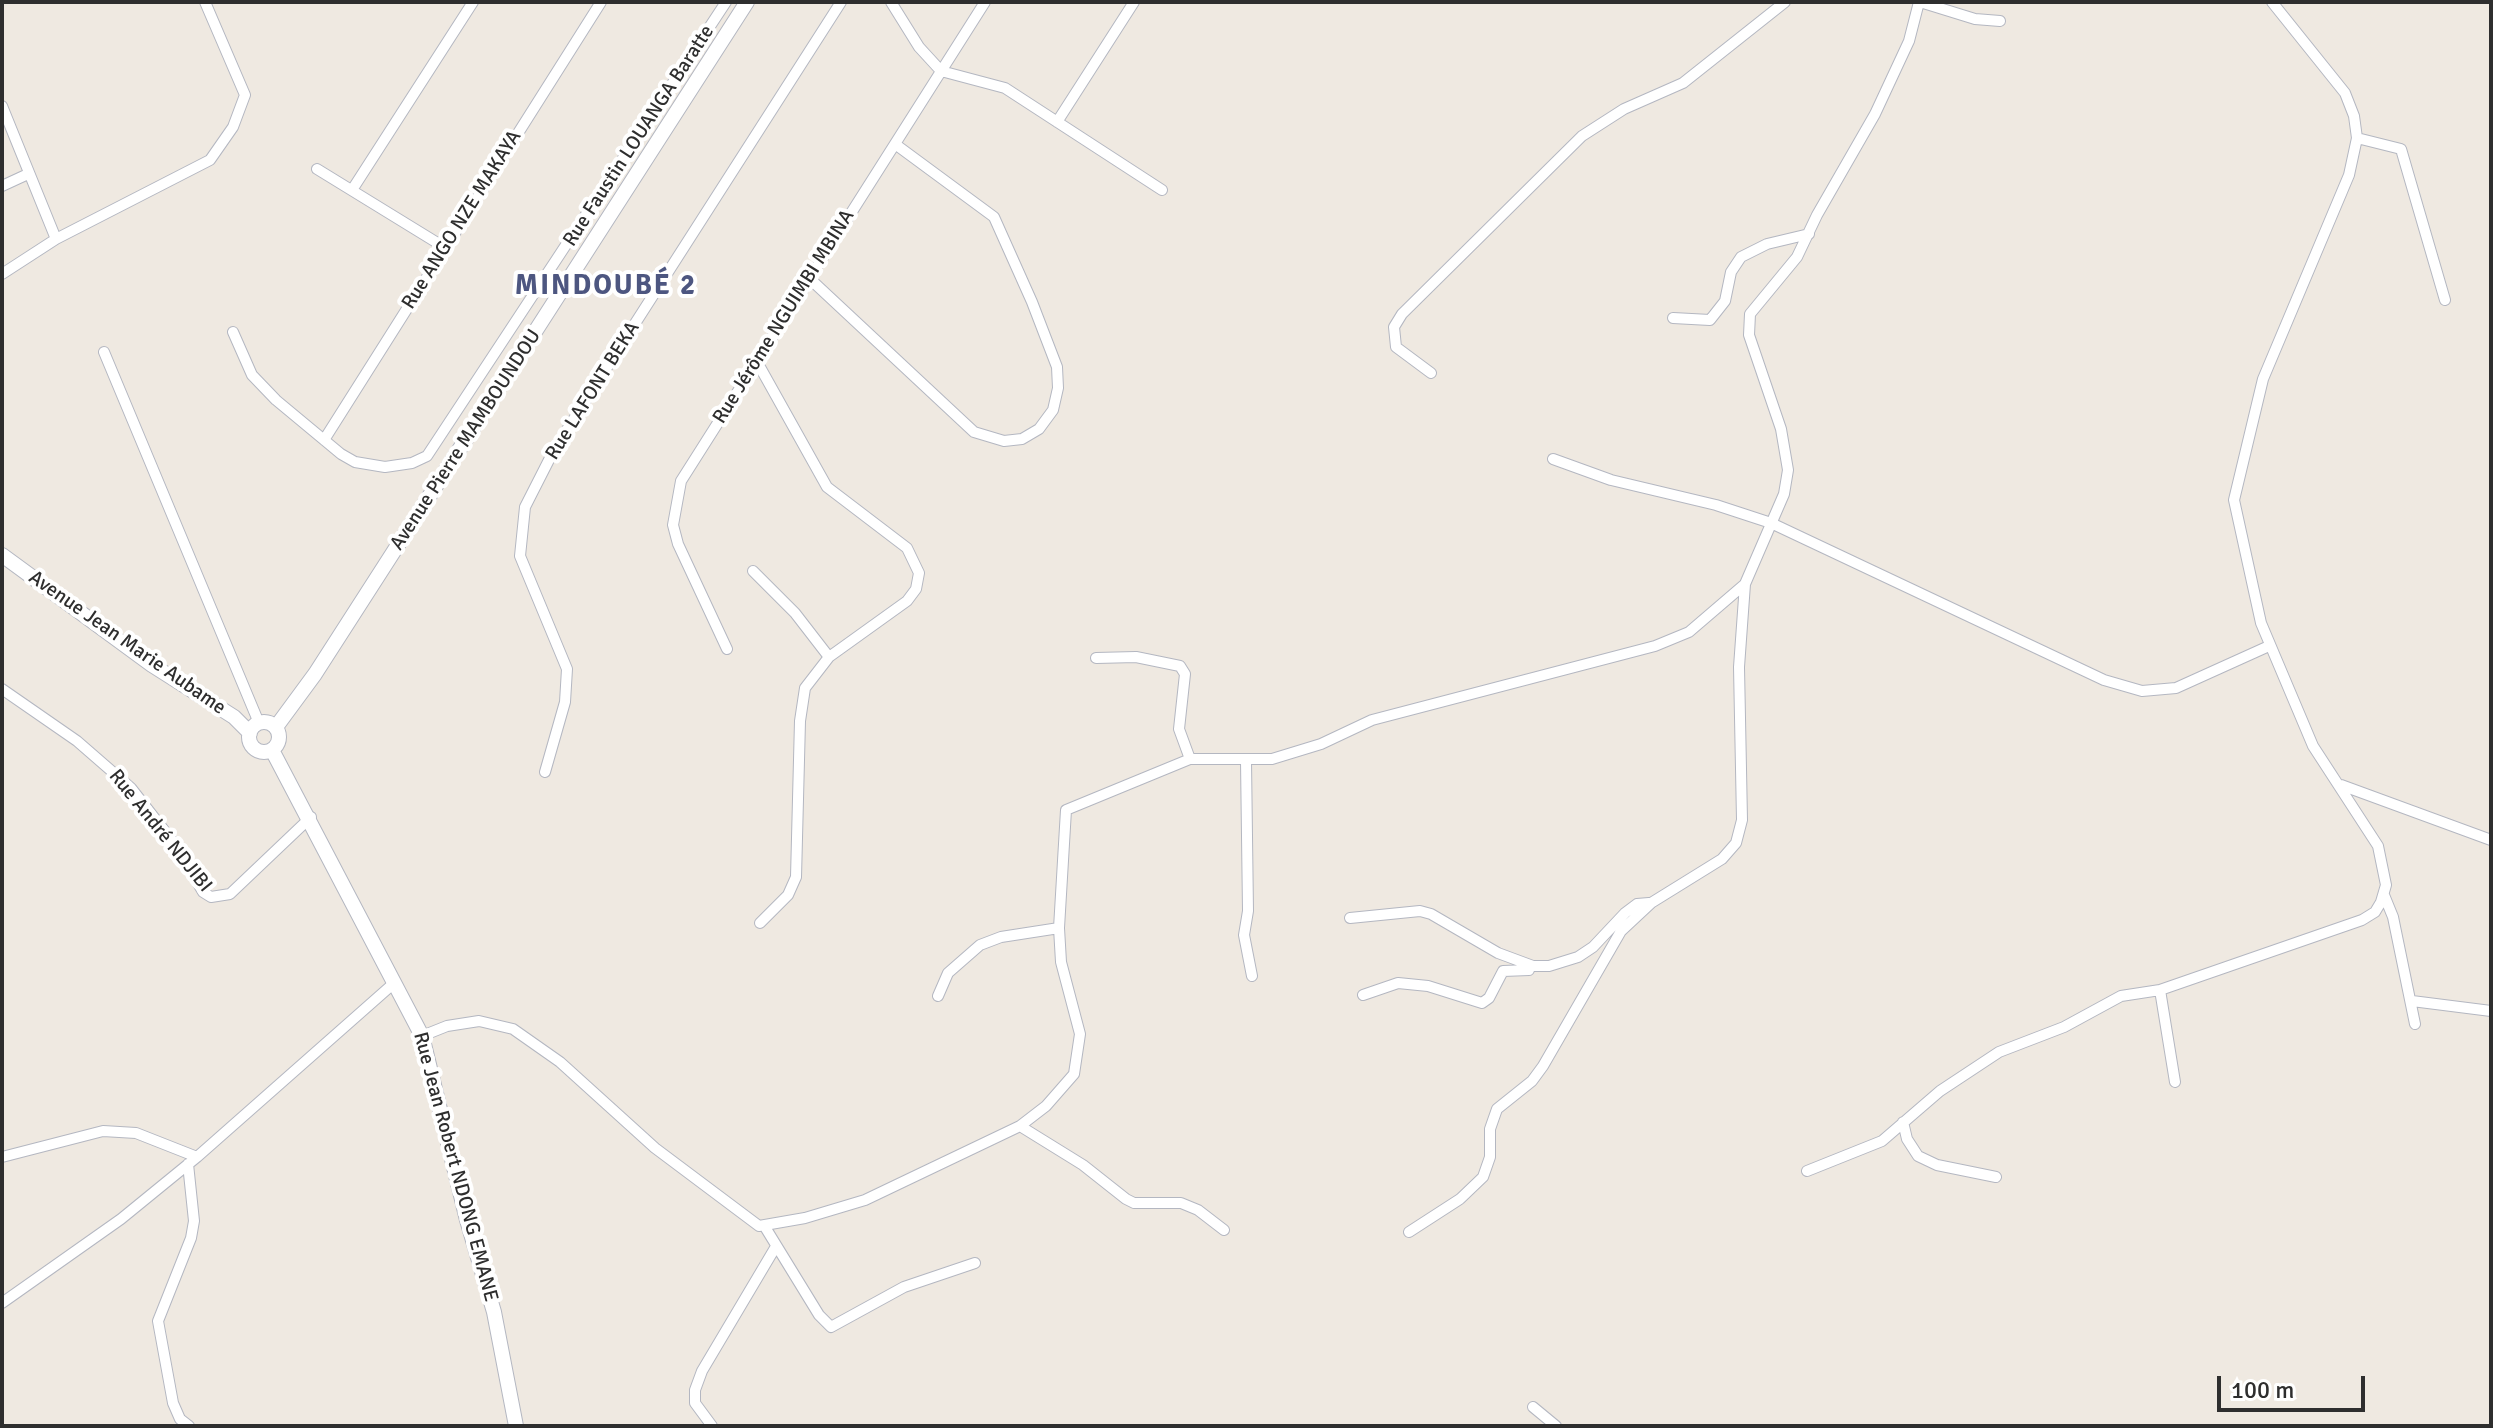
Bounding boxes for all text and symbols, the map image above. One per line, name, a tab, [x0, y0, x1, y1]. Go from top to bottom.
street label: Rue Faustin LOUANGA Baratte	[558, 21, 720, 251]
street label: Rue ANGO NZE MAKAYA	[397, 126, 527, 314]
street label: Rue Jérôme NGUIMBI MBINA	[708, 206, 860, 428]
district label: MINDOUBÉ 2	[515, 270, 697, 304]
street label: Rue LAFONT BEKA	[541, 318, 645, 464]
street label: Avenue Pierre MAMBOUNDOU	[386, 325, 546, 555]
street label: Avenue Jean Marie Aubame	[24, 566, 230, 720]
street label: Rue André NDJIBI	[103, 765, 217, 897]
street label: Rue Jean Robert NDONG EMANE	[407, 1029, 503, 1305]
scale bar	[2221, 1360, 2369, 1410]
text: 100 m	[2231, 1375, 2294, 1405]

